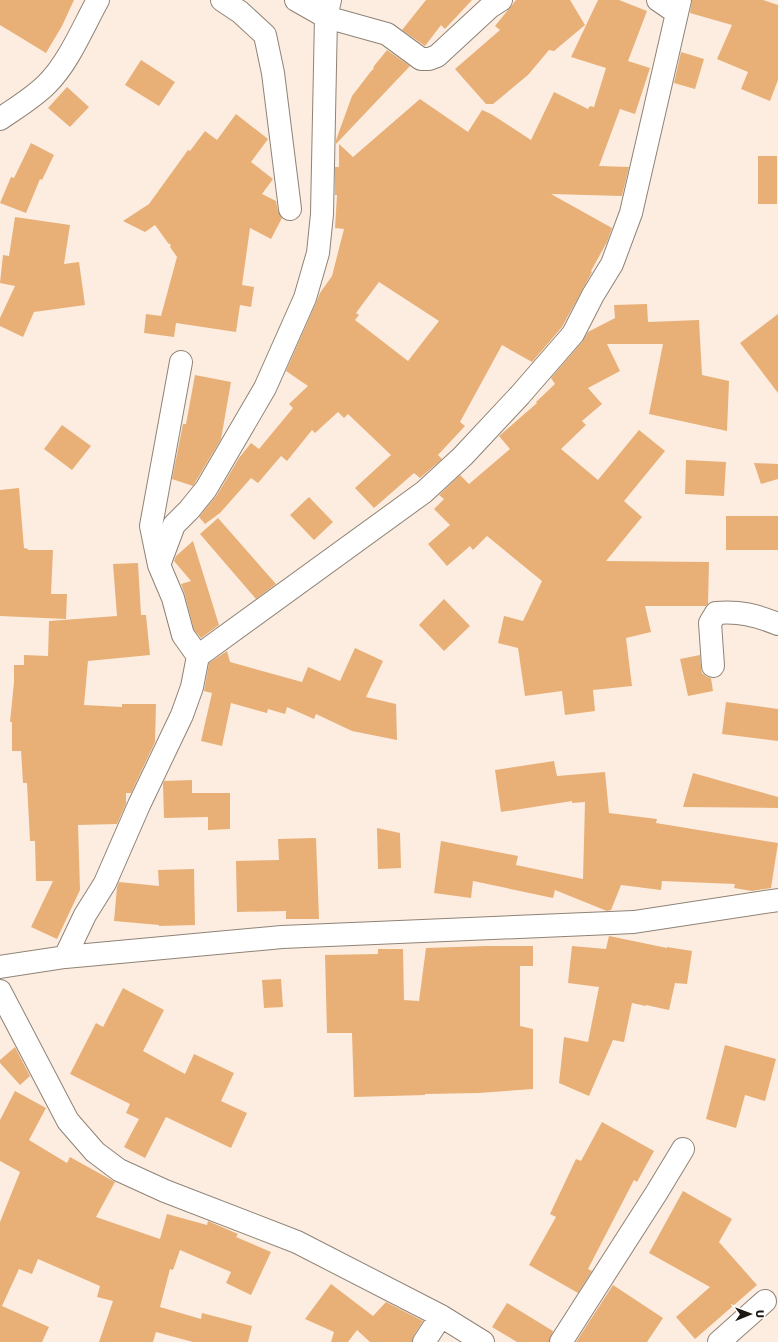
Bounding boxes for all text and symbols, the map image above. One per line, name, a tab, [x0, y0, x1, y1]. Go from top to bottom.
north arrow	[730, 1294, 770, 1334]
text: U	[754, 1310, 767, 1318]

